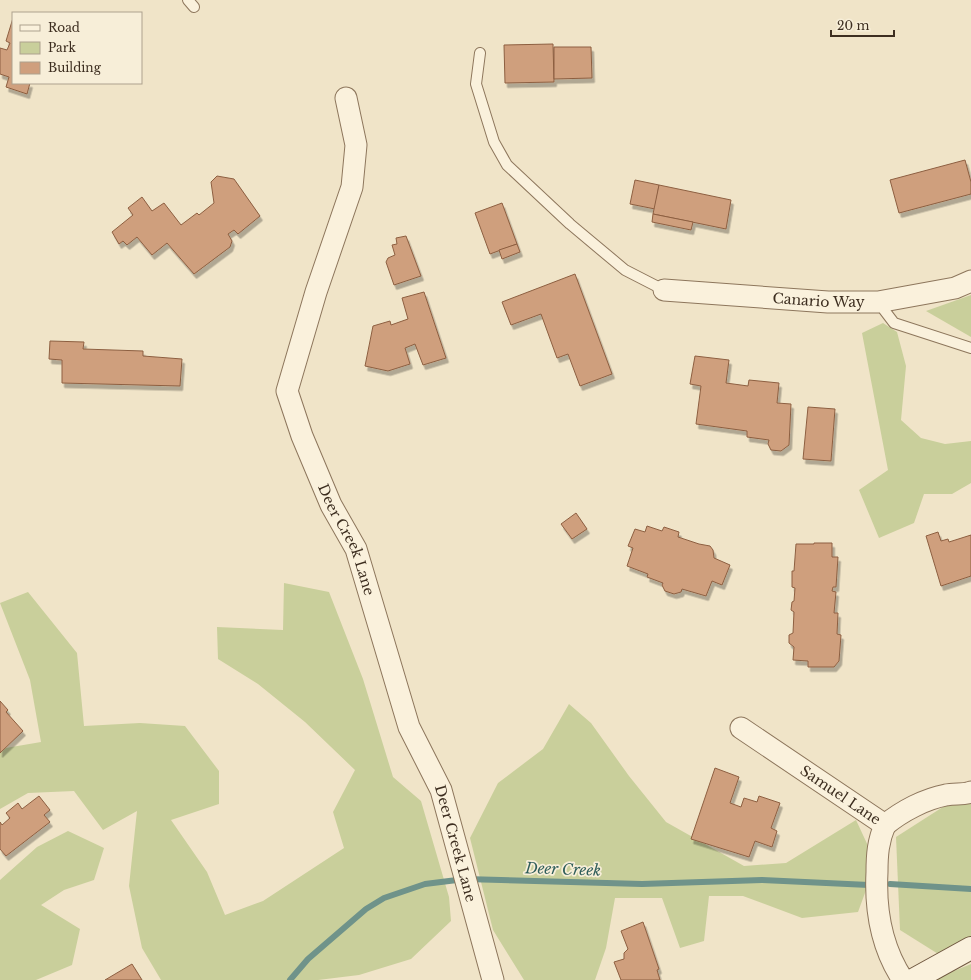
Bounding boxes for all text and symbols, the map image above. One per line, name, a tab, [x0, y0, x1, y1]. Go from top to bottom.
legend	[12, 12, 142, 84]
scale bar	[831, 12, 894, 38]
text: 20 m	[837, 18, 869, 33]
text: Road	[48, 20, 80, 35]
text: Park	[48, 40, 76, 55]
text: Building	[48, 60, 102, 75]
street label: Canario Way	[772, 289, 865, 311]
street label: Deer Creek Lane	[314, 481, 378, 598]
street label: Samuel Lane	[797, 761, 884, 829]
street label: Deer Creek Lane	[431, 783, 480, 904]
water label: Deer Creek	[524, 858, 601, 880]

